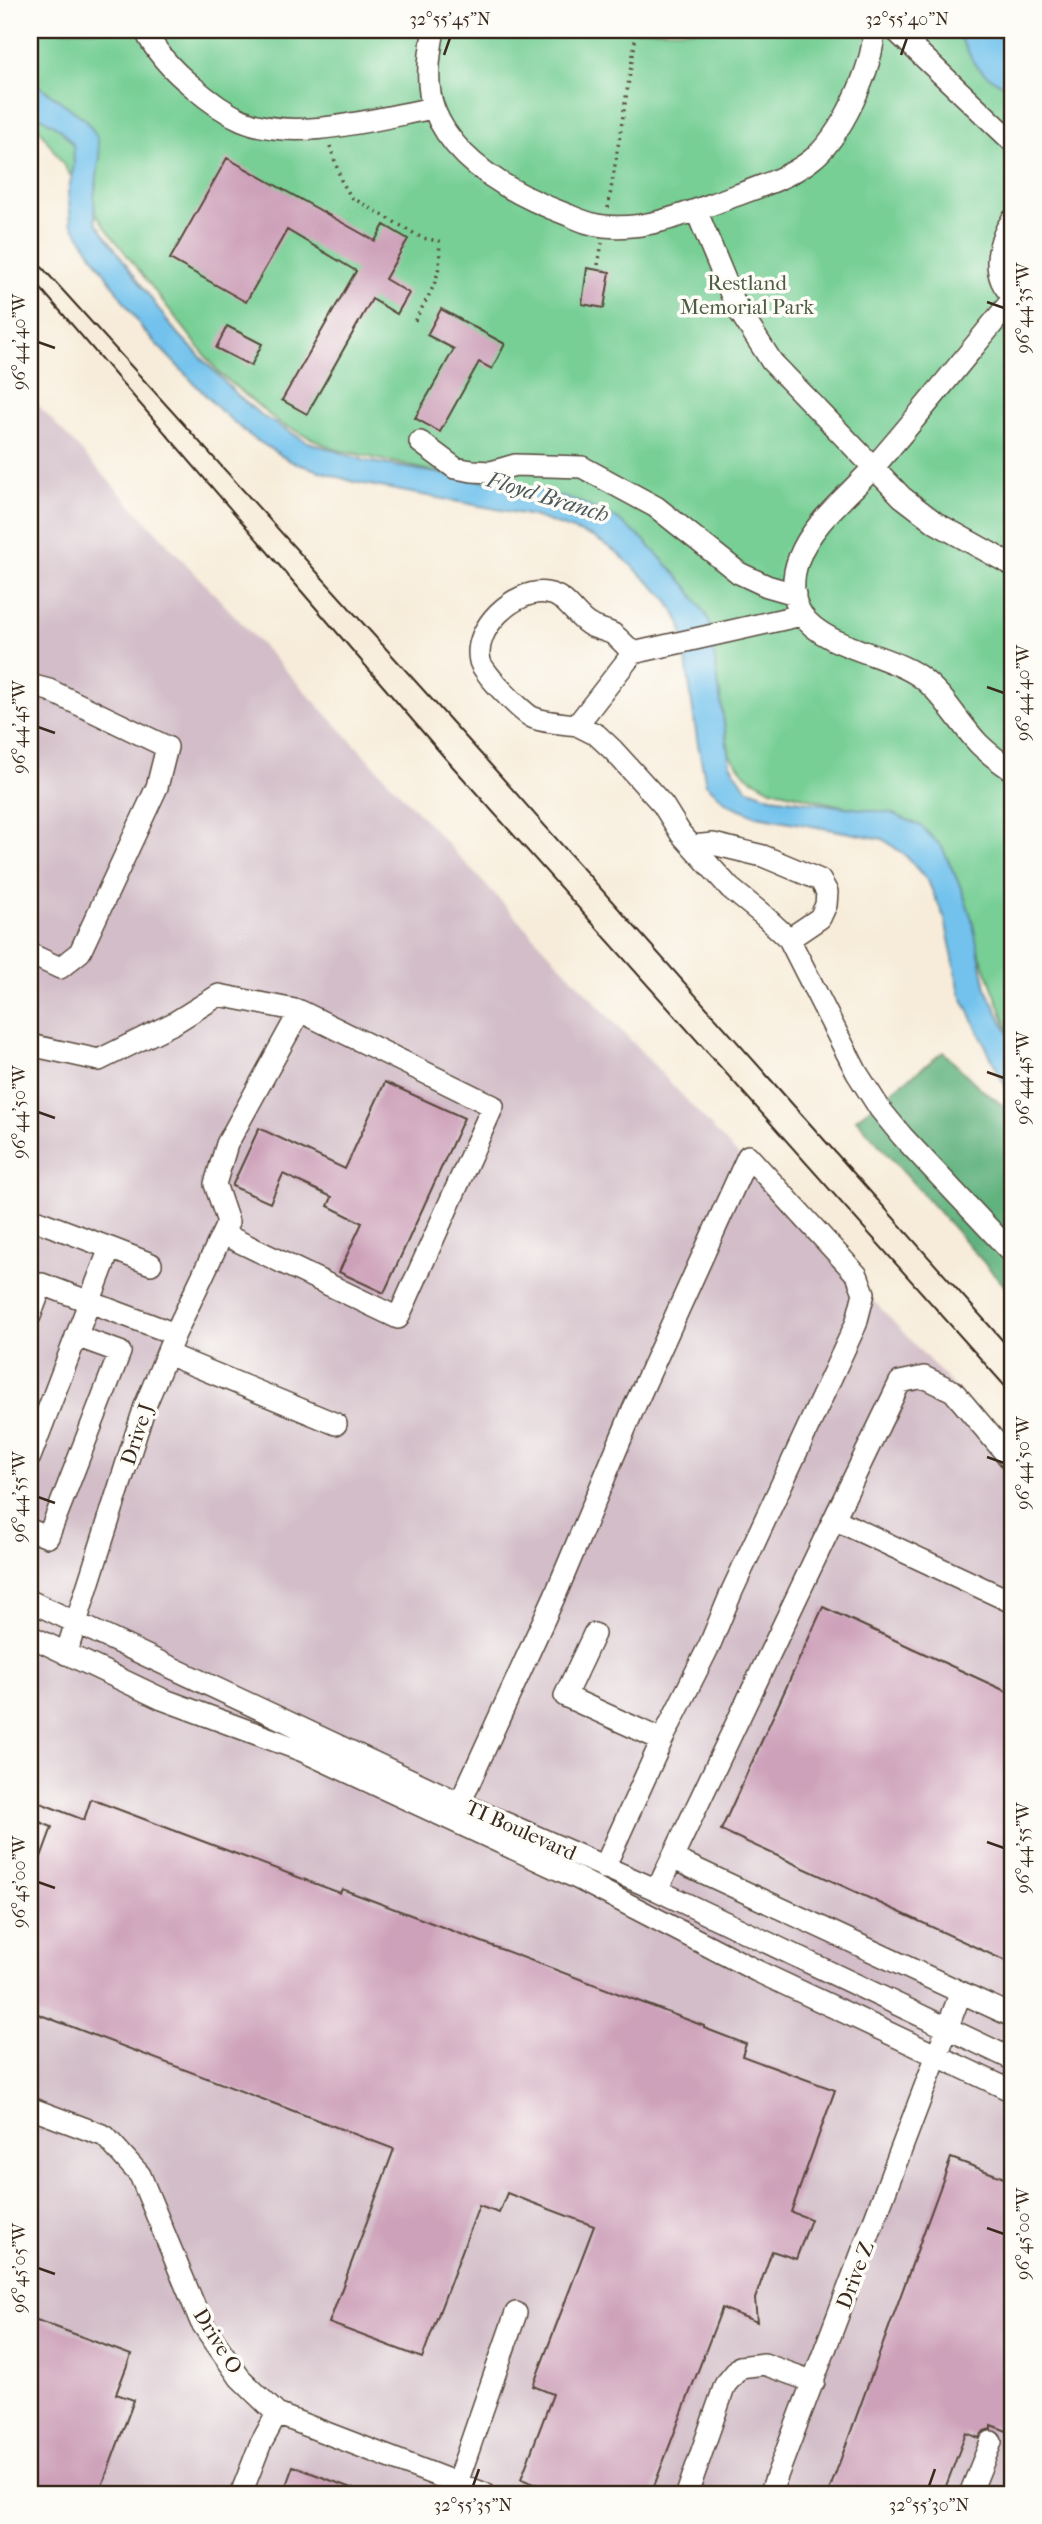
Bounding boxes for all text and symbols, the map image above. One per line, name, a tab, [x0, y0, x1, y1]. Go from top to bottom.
text: 32°55'45"N	[409, 9, 491, 30]
text: 32°55'40"N	[865, 9, 949, 30]
text: 96°44'35"W	[1013, 261, 1034, 353]
park label: Restland Memorial Park	[680, 271, 814, 319]
text: 96°44'40"W	[9, 293, 30, 390]
water label: Floyd Branch	[483, 465, 612, 528]
text: 96°44'40"W	[1013, 644, 1034, 741]
text: 96°44'45"W	[9, 679, 30, 774]
text: 96°44'45"W	[1013, 1030, 1034, 1125]
text: 96°44'50"W	[9, 1064, 30, 1159]
street label: Drive J	[116, 1400, 158, 1468]
text: 96°44'50"W	[1013, 1415, 1034, 1510]
text: 96°44'55"W	[9, 1450, 30, 1543]
street label: TI Boulevard	[462, 1795, 581, 1865]
text: 96°44'55"W	[1013, 1801, 1034, 1894]
text: 96°45'00"W	[9, 1835, 30, 1928]
text: 96°45'00"W	[1013, 2187, 1034, 2280]
text: 96°45'05"W	[9, 2222, 30, 2313]
street label: Drive Z	[831, 2238, 879, 2312]
street label: Drive O	[189, 2304, 247, 2378]
text: 32°55'35"N	[434, 2495, 513, 2516]
text: 32°55'30"N	[889, 2495, 970, 2516]

